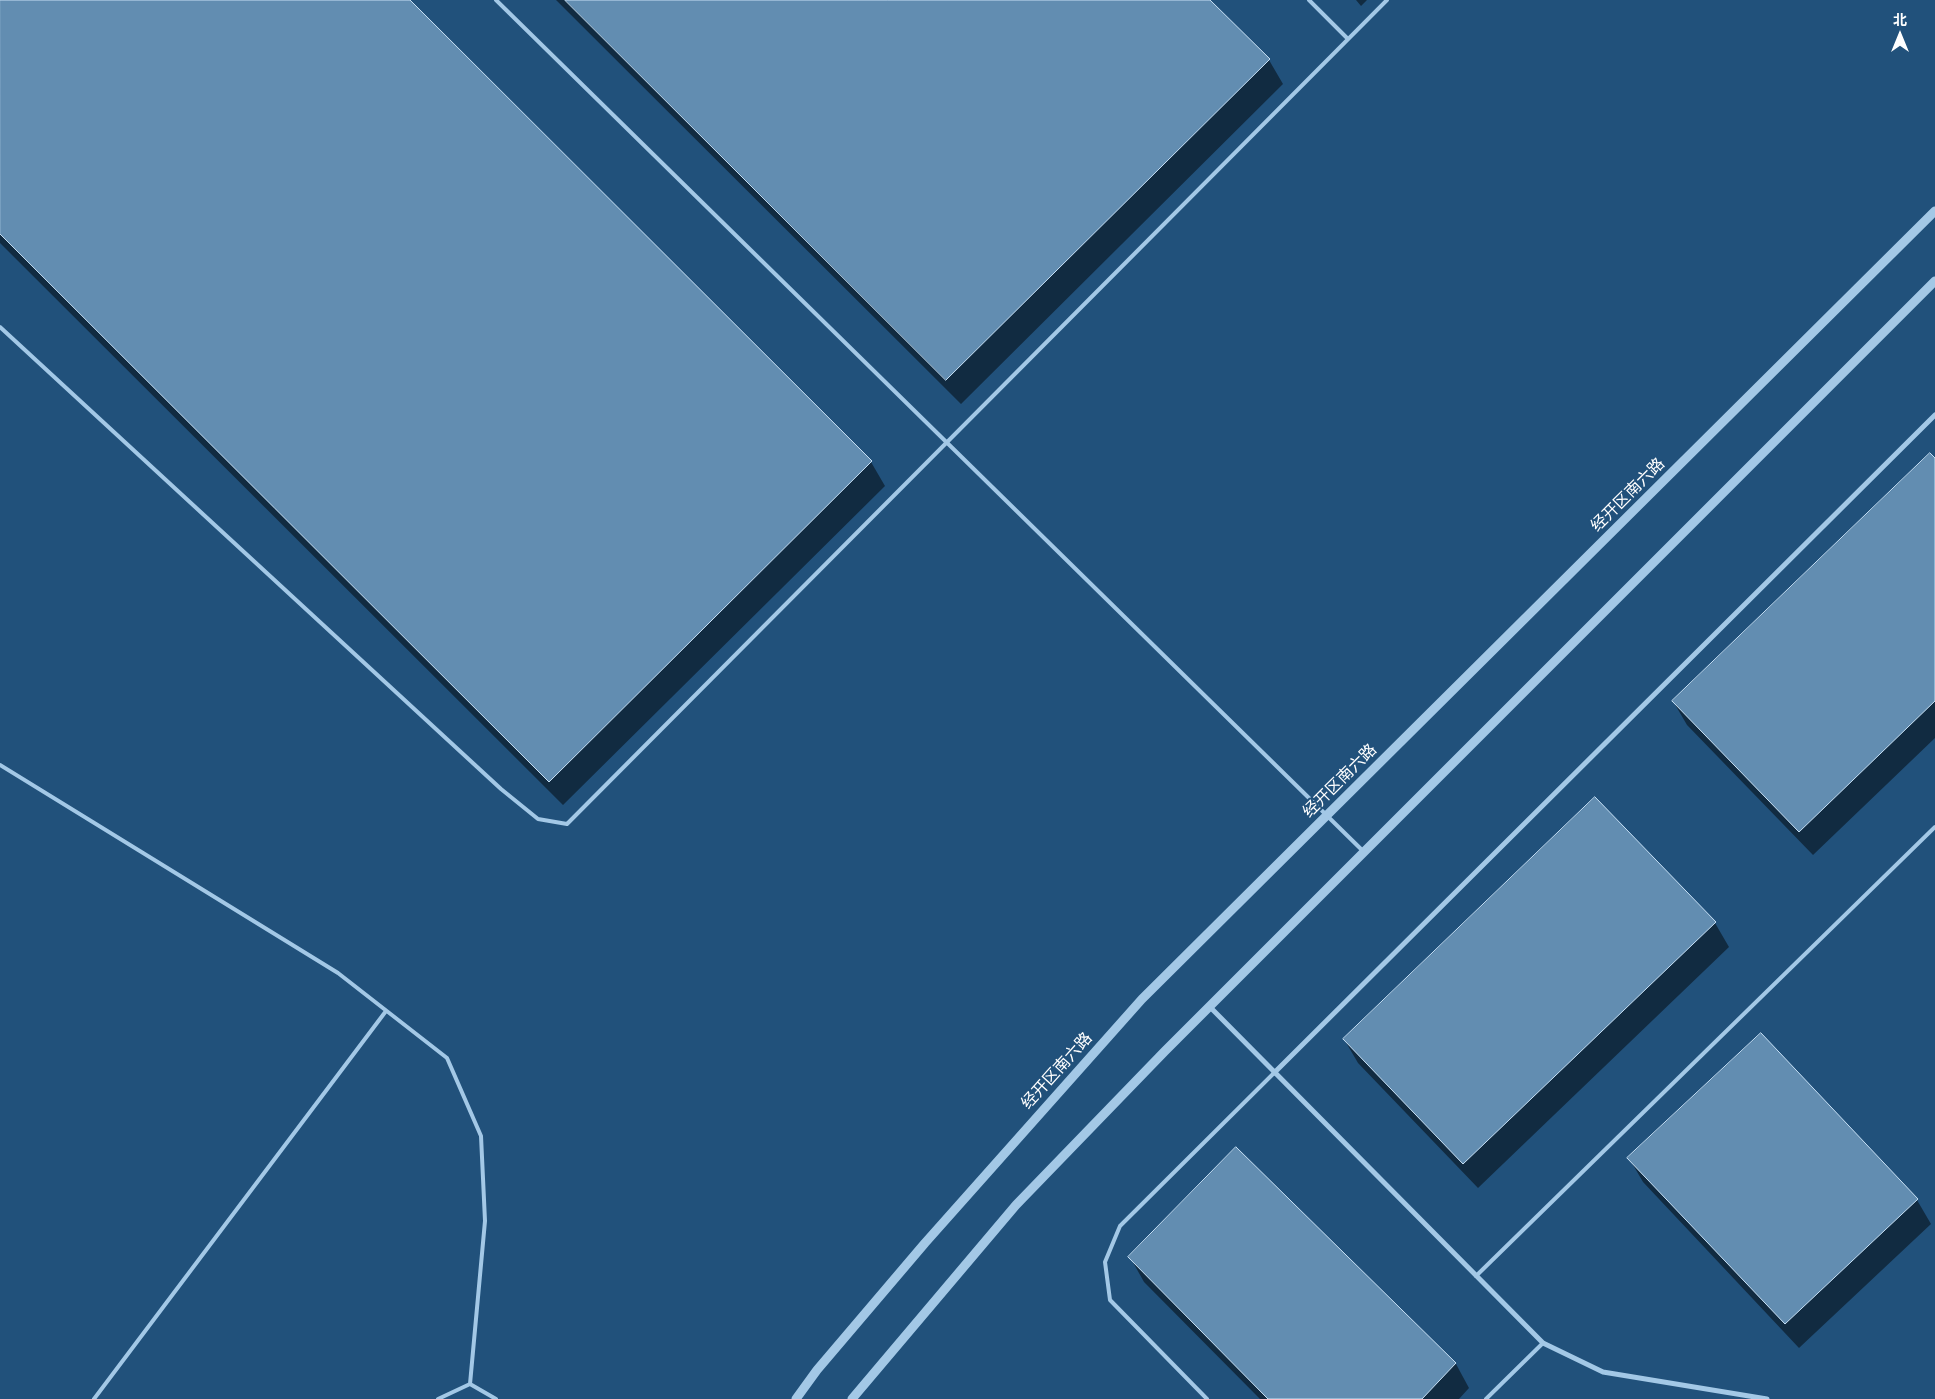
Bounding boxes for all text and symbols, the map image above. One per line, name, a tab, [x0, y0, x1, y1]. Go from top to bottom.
north arrow	[1875, 10, 1925, 60]
text: 北	[1893, 12, 1907, 28]
street label: 经开区南六路	[1587, 454, 1669, 536]
street label: 经开区南六路	[1299, 740, 1381, 822]
street label: 经开区南六路	[1018, 1029, 1096, 1113]

